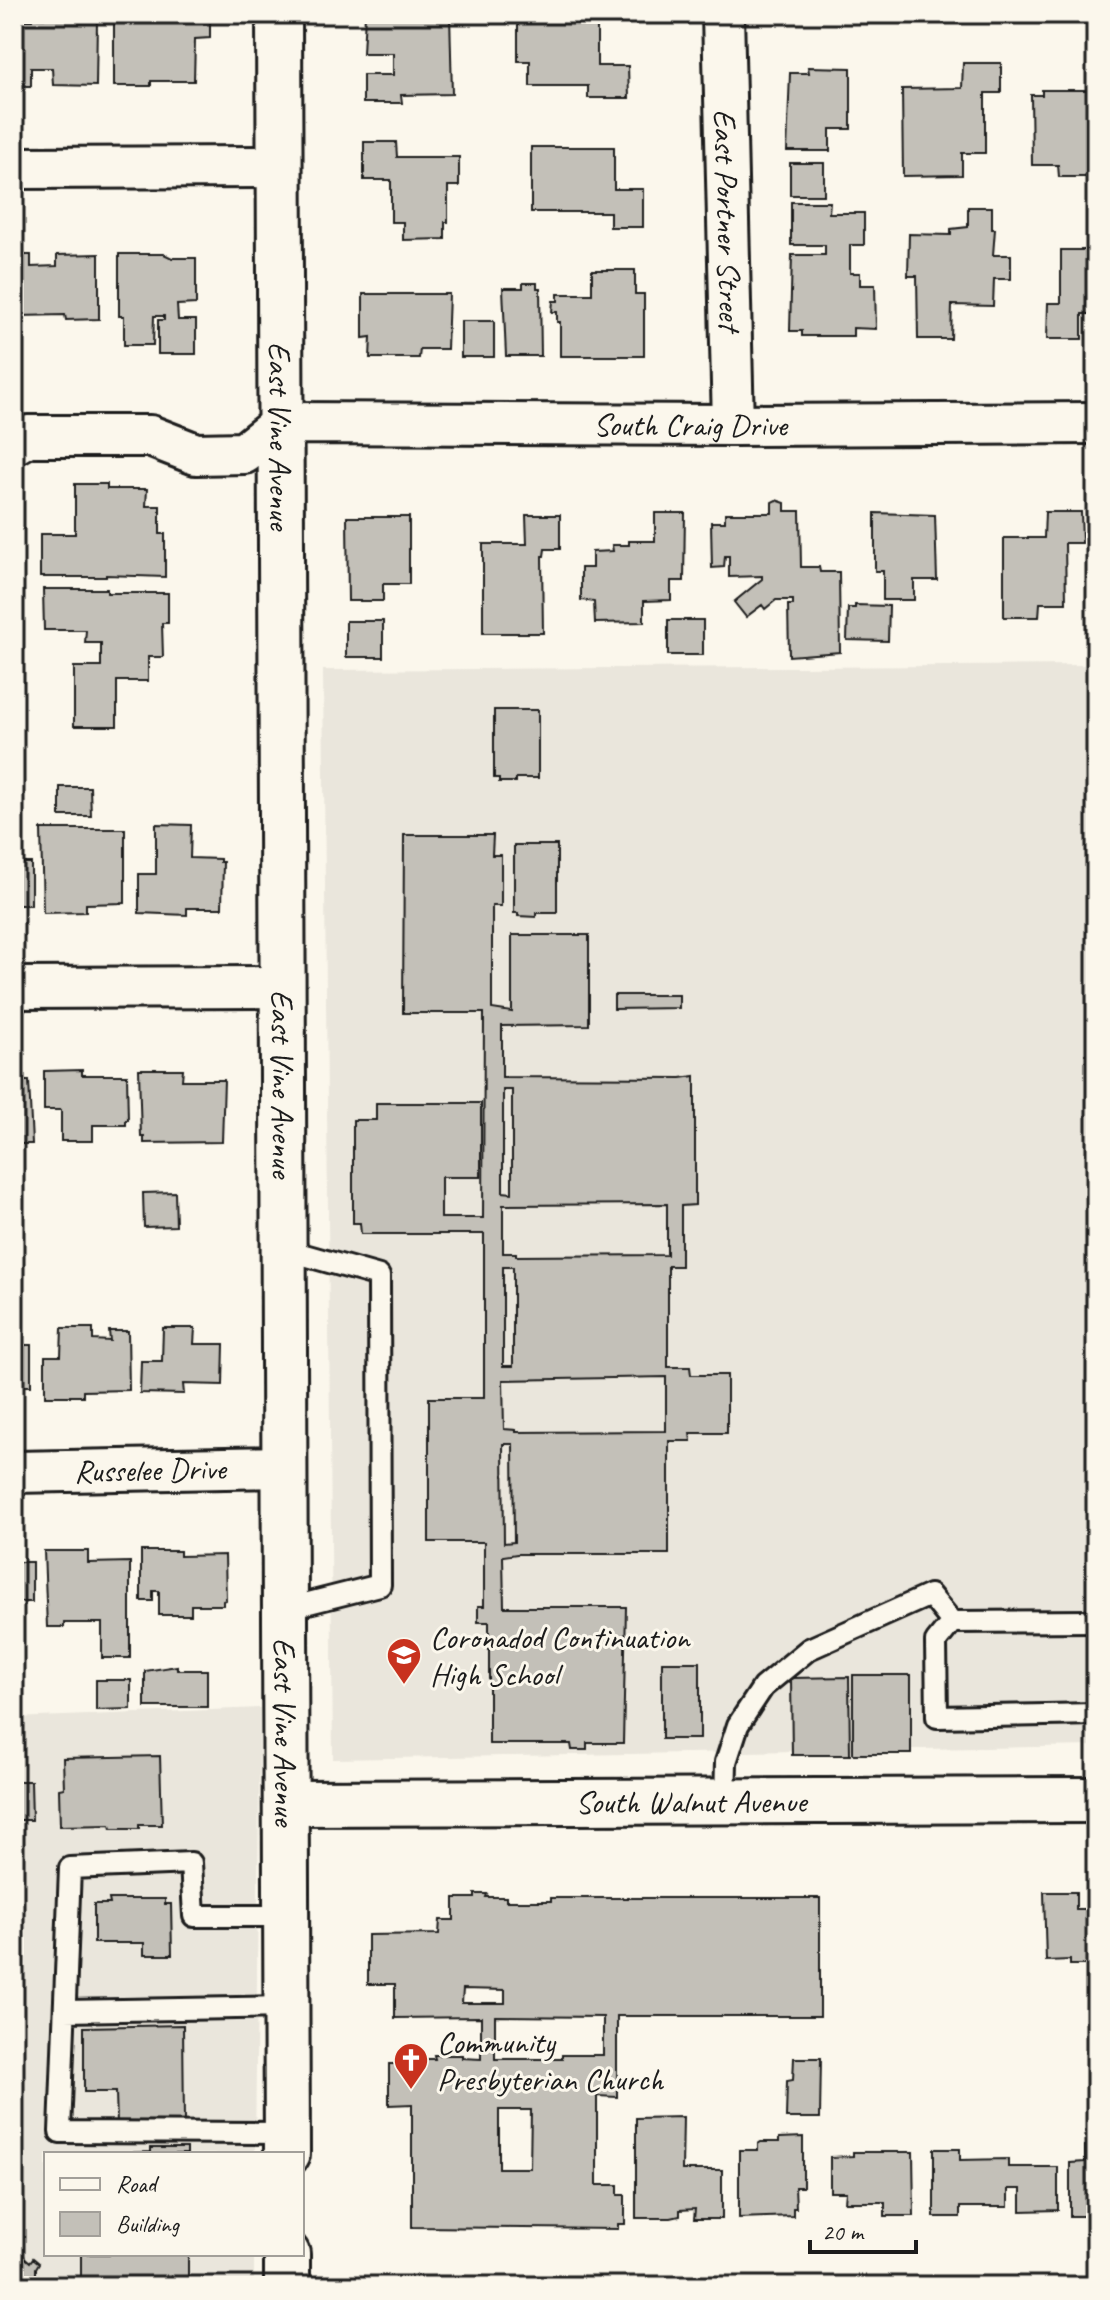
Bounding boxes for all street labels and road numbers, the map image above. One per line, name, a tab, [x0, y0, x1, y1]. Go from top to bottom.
street label: East Portner Street	[704, 109, 751, 335]
street label: East Vine Avenue	[259, 342, 301, 533]
street label: South Craig Drive	[593, 404, 789, 446]
street label: East Vine Avenue	[262, 990, 303, 1181]
street label: Russelee Drive	[74, 1448, 229, 1492]
street label: East Vine Avenue	[264, 1638, 306, 1829]
street label: South Walnut Avenue	[575, 1781, 809, 1823]

